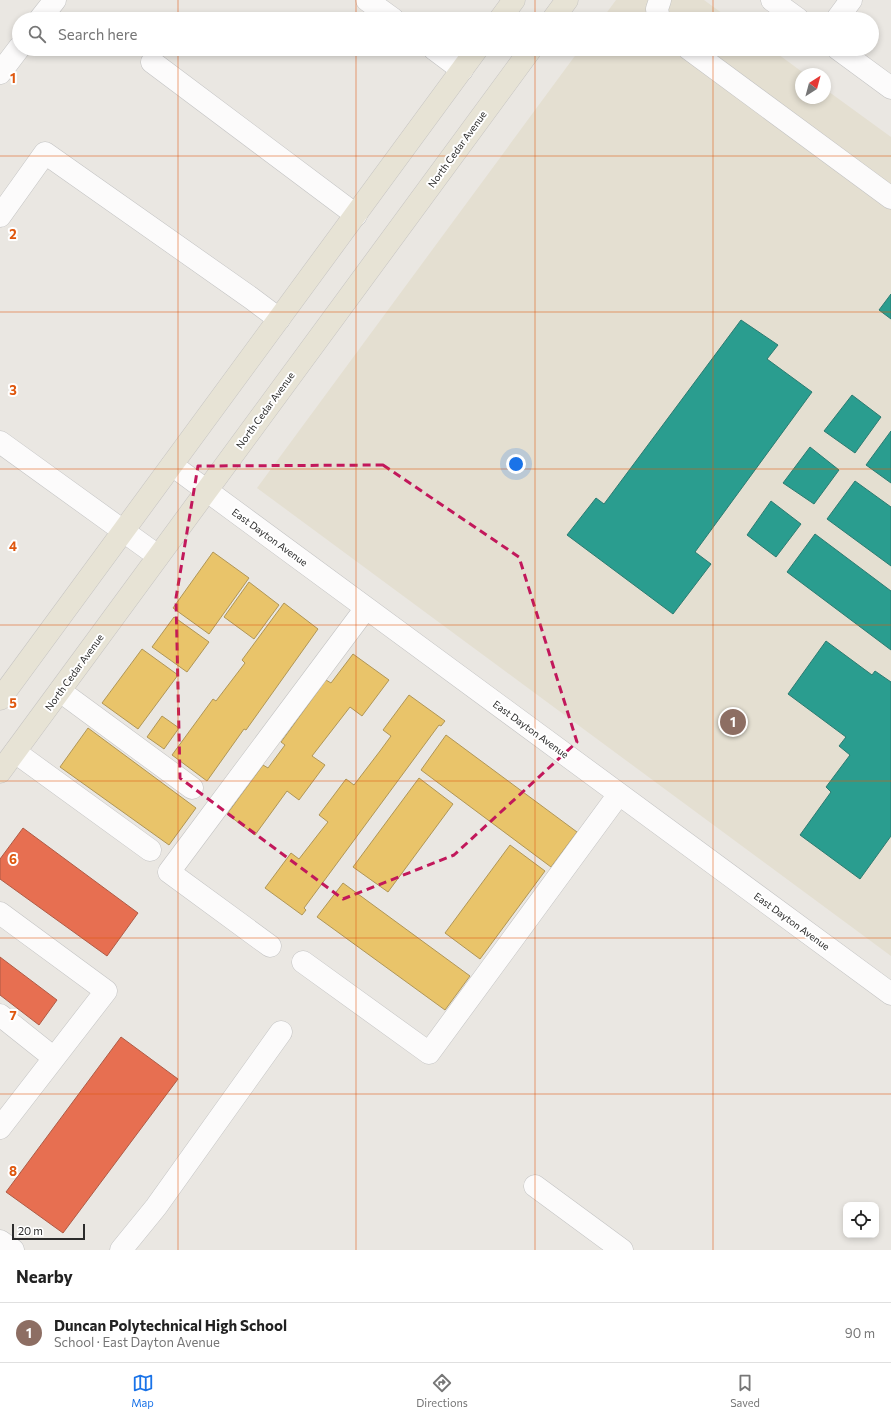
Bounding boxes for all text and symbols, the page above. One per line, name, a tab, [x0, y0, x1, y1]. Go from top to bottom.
search box	[12, 12, 879, 56]
icon: search	[26, 23, 48, 45]
text: Search here	[58, 25, 137, 43]
north arrow	[795, 68, 831, 104]
text: 1	[10, 70, 16, 86]
street label: North Cedar Avenue	[425, 108, 489, 190]
text: 2	[9, 226, 17, 242]
street label: North Cedar Avenue	[233, 369, 297, 451]
text: 3	[9, 382, 17, 398]
your location	[506, 454, 526, 474]
street label: East Dayton Avenue	[230, 506, 310, 568]
text: 4	[9, 538, 17, 554]
street label: North Cedar Avenue	[42, 631, 106, 713]
text: 5	[9, 695, 17, 711]
street label: East Dayton Avenue	[491, 698, 571, 760]
pin: 1	[720, 707, 746, 737]
text: 6	[9, 851, 17, 867]
street label: East Dayton Avenue	[752, 890, 832, 952]
text: 7	[9, 1007, 17, 1023]
text: 8	[9, 1163, 17, 1179]
map controls	[843, 1202, 879, 1238]
button: locate	[843, 1202, 879, 1238]
scale bar	[12, 1222, 85, 1241]
text: 20 m	[18, 1224, 43, 1237]
text: Nearby	[16, 1266, 73, 1287]
text: Duncan Polytechnical High School	[54, 1316, 287, 1334]
text: 1	[26, 1325, 32, 1341]
text: 90 m	[845, 1325, 875, 1341]
text: School · East Dayton Avenue	[54, 1334, 220, 1350]
tab: Map	[131, 1372, 154, 1409]
tab: Directions	[416, 1372, 468, 1409]
tab: Saved	[730, 1372, 760, 1409]

